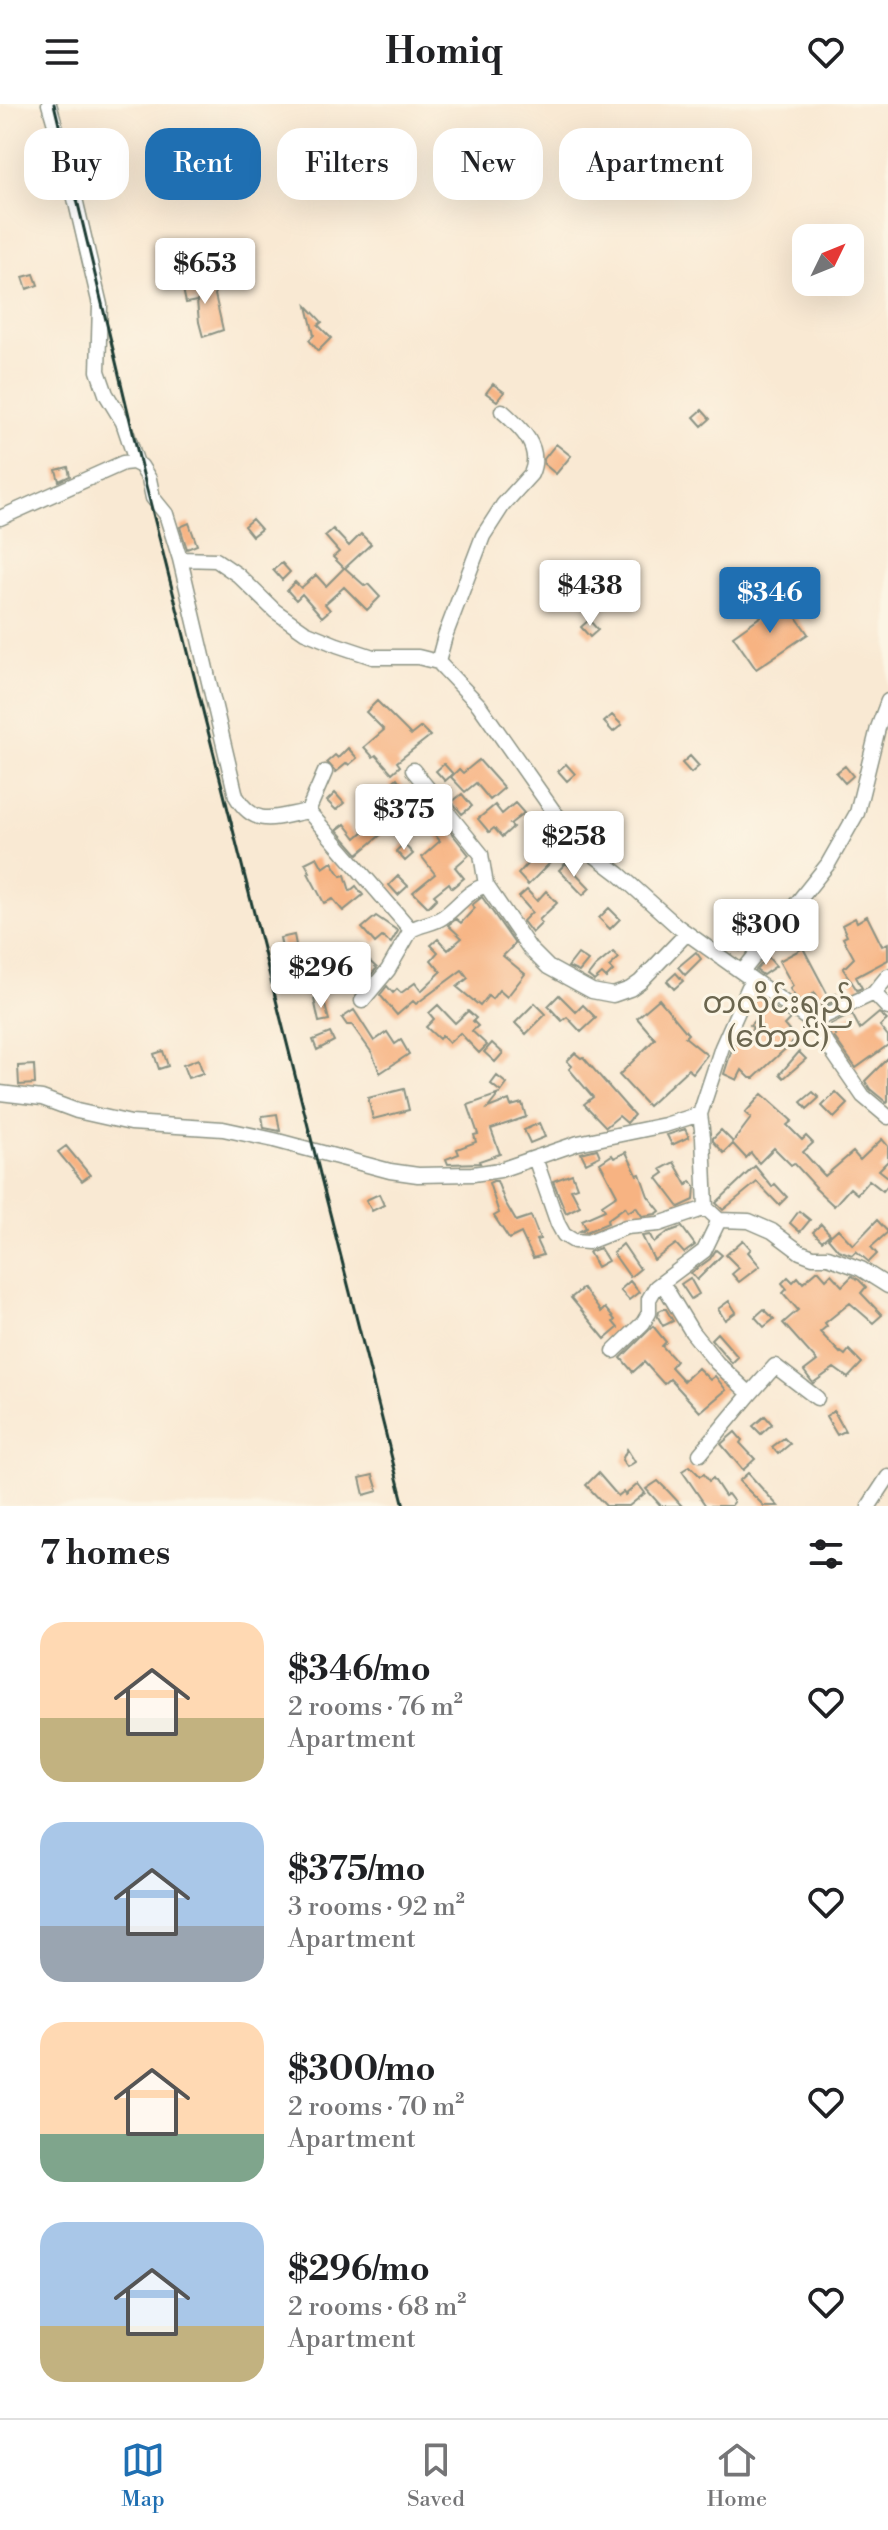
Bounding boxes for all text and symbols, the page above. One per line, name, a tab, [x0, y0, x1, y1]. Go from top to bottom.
icon: menu	[40, 30, 84, 74]
text: Homiq	[385, 30, 503, 75]
icon: heart	[804, 30, 848, 74]
chip: Buy	[24, 128, 129, 200]
chip: Rent	[145, 128, 261, 200]
chip: Filters	[277, 128, 417, 200]
chip: New	[433, 128, 543, 200]
chip: Apartment	[559, 128, 752, 200]
north arrow	[792, 224, 864, 296]
map controls	[792, 224, 864, 296]
pin: $653	[158, 238, 252, 306]
text: $653	[173, 248, 237, 280]
pin: $438	[543, 560, 637, 628]
pin: $346	[723, 567, 817, 635]
text: $438	[557, 570, 623, 602]
text: $346	[737, 577, 803, 609]
pin: $375	[357, 784, 451, 852]
text: $375	[373, 794, 435, 826]
pin: $258	[527, 811, 621, 879]
text: $258	[542, 821, 606, 853]
pin: $300	[719, 899, 813, 967]
text: $300	[732, 909, 800, 941]
pin: $296	[274, 942, 368, 1010]
text: $296	[289, 952, 353, 984]
district label: တလိုင်းရှည် (တောင်)	[702, 981, 854, 1057]
icon: filters	[804, 1532, 848, 1576]
text: 7 homes	[40, 1533, 170, 1575]
text: $346/mo	[288, 1649, 431, 1691]
icon: home	[104, 1654, 200, 1750]
icon: heart	[804, 1680, 848, 1724]
text: 2 rooms · 76 m²	[288, 1691, 463, 1723]
text: Apartment	[288, 1723, 416, 1755]
text: $375/mo	[288, 1849, 426, 1891]
icon: home	[104, 1854, 200, 1950]
icon: heart	[804, 1880, 848, 1924]
text: 3 rooms · 92 m²	[288, 1891, 465, 1923]
text: Apartment	[288, 1923, 416, 1955]
text: $300/mo	[288, 2049, 436, 2091]
icon: home	[104, 2054, 200, 2150]
icon: heart	[804, 2080, 848, 2124]
text: 2 rooms · 70 m²	[288, 2091, 464, 2123]
text: Apartment	[288, 2123, 416, 2155]
text: $296/mo	[288, 2249, 430, 2291]
icon: home	[104, 2254, 200, 2350]
icon: heart	[804, 2280, 848, 2324]
text: 2 rooms · 68 m²	[288, 2291, 466, 2323]
text: Apartment	[288, 2323, 416, 2355]
tab: Map	[121, 2438, 165, 2513]
tab: Saved	[407, 2438, 465, 2513]
tab: Home	[707, 2438, 767, 2513]

